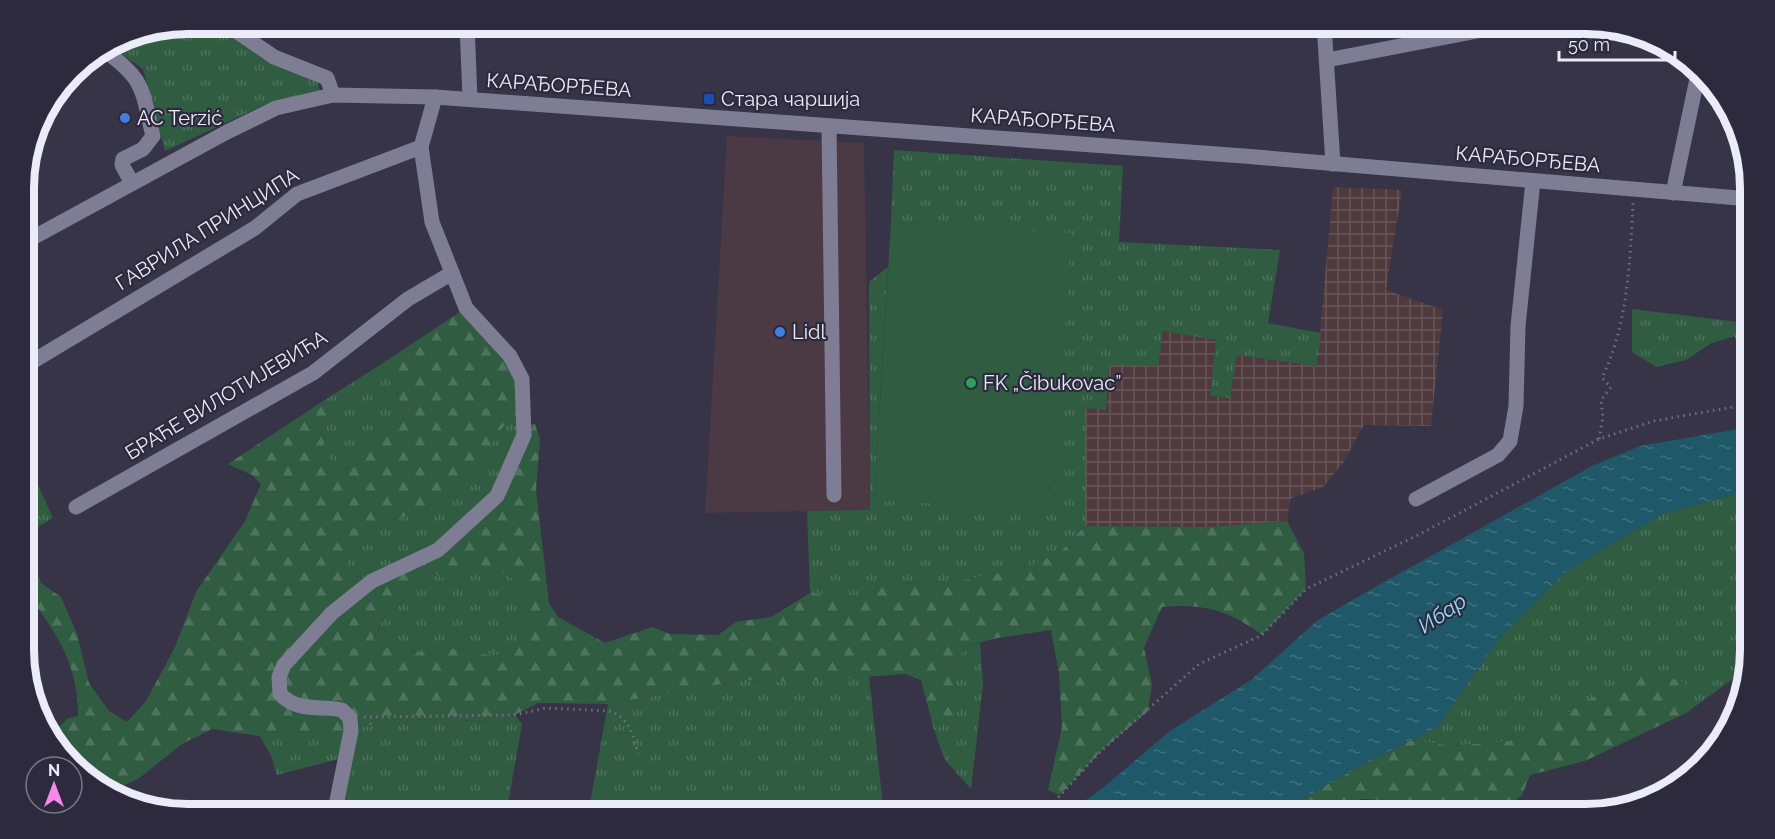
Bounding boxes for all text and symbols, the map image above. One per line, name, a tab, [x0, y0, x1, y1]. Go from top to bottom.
scale bar	[1559, 24, 1674, 62]
text: 50 m	[1568, 34, 1610, 55]
street label: КАРАЂОРЂЕВА	[486, 68, 633, 102]
place label: Стара чаршија	[721, 87, 860, 111]
marker: Стара чаршија	[702, 92, 716, 106]
street label: КАРАЂОРЂЕВА	[970, 103, 1117, 137]
place label: AC Terzić	[137, 106, 222, 130]
marker: AC Terzić	[118, 111, 132, 125]
street label: КАРАЂОРЂЕВА	[1455, 141, 1602, 177]
street label: ГАВРИЛА ПРИНЦИПА	[111, 162, 304, 295]
place label: Lidl	[792, 320, 826, 344]
street label: БРАЋЕ ВИЛОТИЈЕВИЋА	[121, 325, 332, 465]
marker: Lidl	[773, 325, 787, 339]
place label: FK „Čibukovac”	[983, 370, 1121, 395]
marker: FK „Čibukovac”	[964, 376, 978, 390]
water label: Ибар	[1413, 588, 1471, 638]
north arrow	[24, 755, 84, 815]
text: N	[48, 761, 60, 780]

